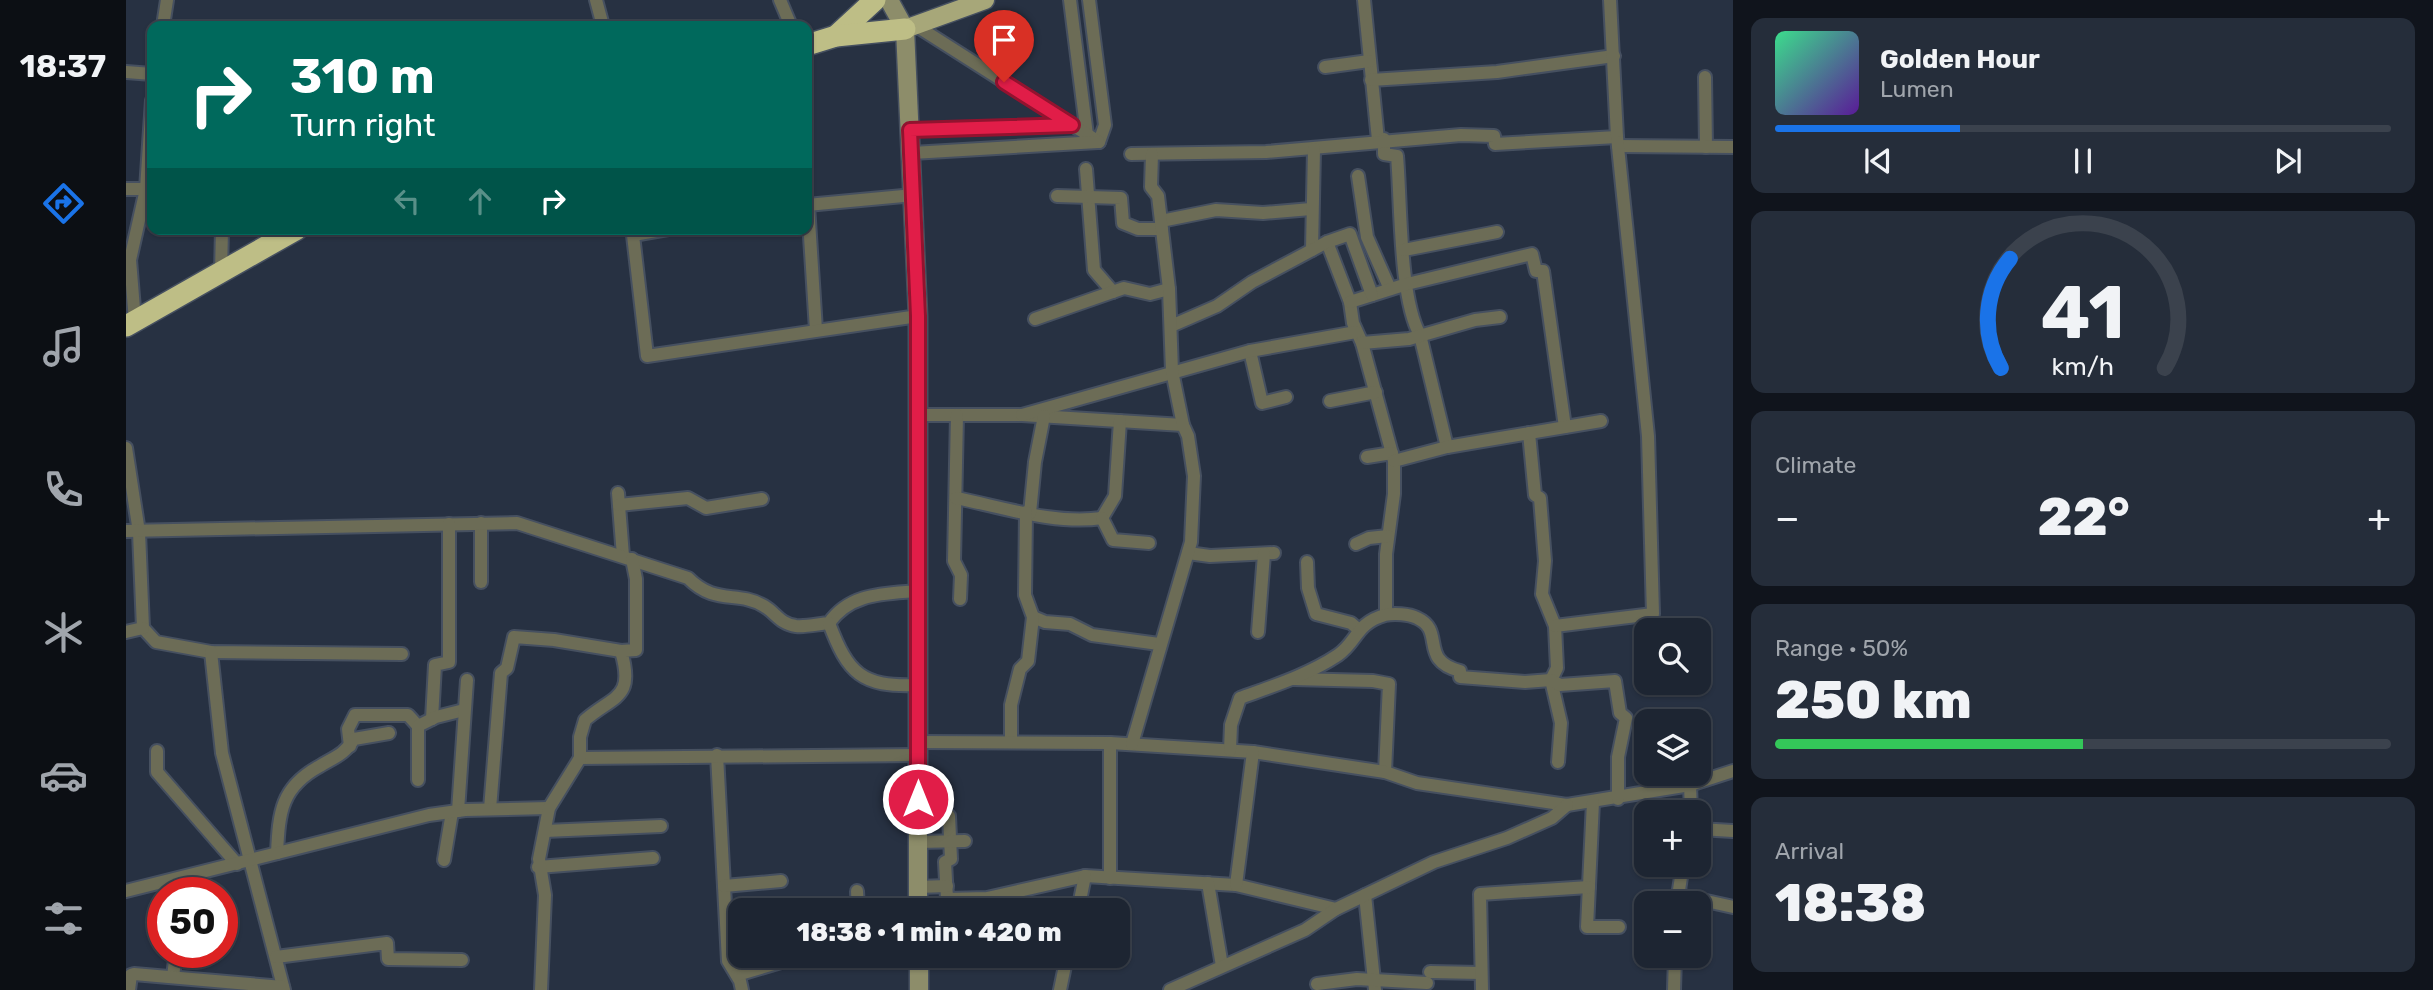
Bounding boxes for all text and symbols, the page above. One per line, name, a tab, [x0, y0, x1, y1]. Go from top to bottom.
pin	[974, 10, 1034, 82]
icon: arrive	[985, 21, 1023, 59]
text: Golden Hour	[1880, 44, 2040, 75]
text: 18:37	[20, 47, 106, 85]
text: 310 m	[290, 47, 435, 105]
icon: right	[175, 49, 266, 140]
text: Lumen	[1880, 75, 1954, 103]
text: Turn right	[290, 106, 435, 144]
icon: previous	[1859, 142, 1897, 180]
icon: pause	[2064, 142, 2102, 180]
icon: next	[2269, 142, 2307, 180]
icon: directions	[39, 179, 88, 228]
icon: left	[388, 182, 426, 220]
icon: ahead	[461, 182, 499, 220]
icon: right	[534, 182, 572, 220]
text: 41	[2041, 270, 2125, 356]
icon: music	[39, 322, 88, 371]
text: km/h	[2052, 352, 2114, 381]
text: Climate	[1775, 451, 1856, 479]
icon: phone	[39, 465, 88, 514]
text: 22°	[2037, 486, 2130, 548]
text: −	[1775, 495, 1800, 541]
text: +	[2367, 495, 2391, 541]
icon: climate	[39, 608, 88, 657]
map controls	[1634, 618, 1711, 968]
button: search	[1634, 618, 1711, 695]
text: Range · 50%	[1775, 634, 1908, 662]
text: 250 km	[1775, 669, 1972, 731]
button: layers	[1634, 709, 1711, 786]
icon: car	[39, 751, 88, 800]
position arrow	[881, 762, 955, 836]
button: +	[1634, 800, 1711, 877]
text: Arrival	[1775, 837, 1844, 865]
text: 18:38	[1775, 872, 1926, 934]
speed limit sign: 50	[147, 877, 238, 968]
button: −	[1634, 891, 1711, 968]
icon: filters	[39, 894, 88, 943]
text: 18:38 · 1 min · 420 m	[796, 917, 1062, 948]

